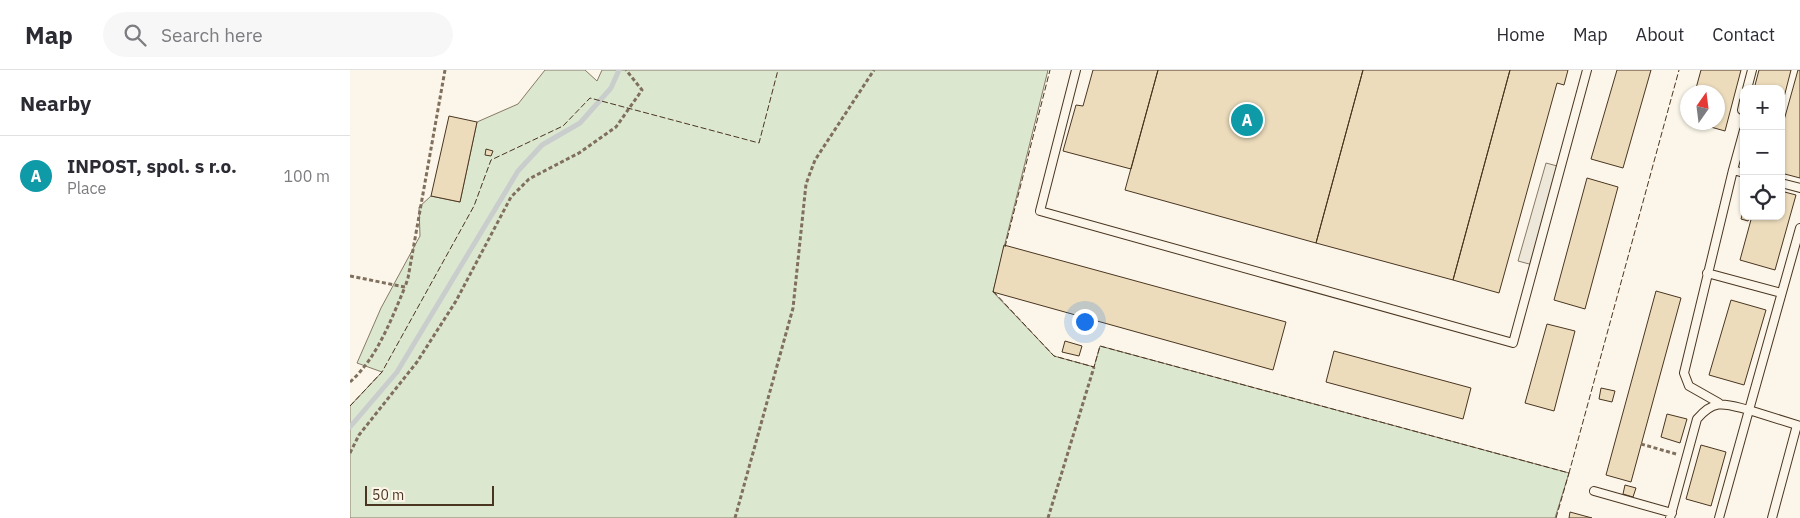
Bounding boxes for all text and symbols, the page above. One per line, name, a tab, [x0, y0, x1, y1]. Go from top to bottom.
search box	[103, 12, 453, 57]
text: Map	[25, 19, 73, 51]
icon: search	[121, 21, 149, 49]
text: Search here	[161, 23, 263, 47]
text: Home	[1497, 23, 1545, 46]
text: Map	[1573, 23, 1608, 46]
text: About	[1636, 23, 1684, 46]
text: Contact	[1712, 23, 1775, 46]
north arrow	[1680, 85, 1725, 130]
map controls	[1740, 85, 1785, 220]
button: +	[1740, 85, 1785, 130]
text: Nearby	[20, 89, 91, 117]
pin: A	[1231, 101, 1263, 139]
button: −	[1740, 130, 1785, 175]
text: INPOST, spol. s r.o.	[67, 154, 237, 178]
text: A	[31, 166, 41, 186]
text: 100 m	[283, 166, 330, 186]
button: locate	[1740, 175, 1785, 220]
text: Place	[67, 178, 106, 198]
your location	[1072, 309, 1098, 335]
scale bar	[365, 483, 494, 506]
text: 50 m	[372, 486, 404, 504]

